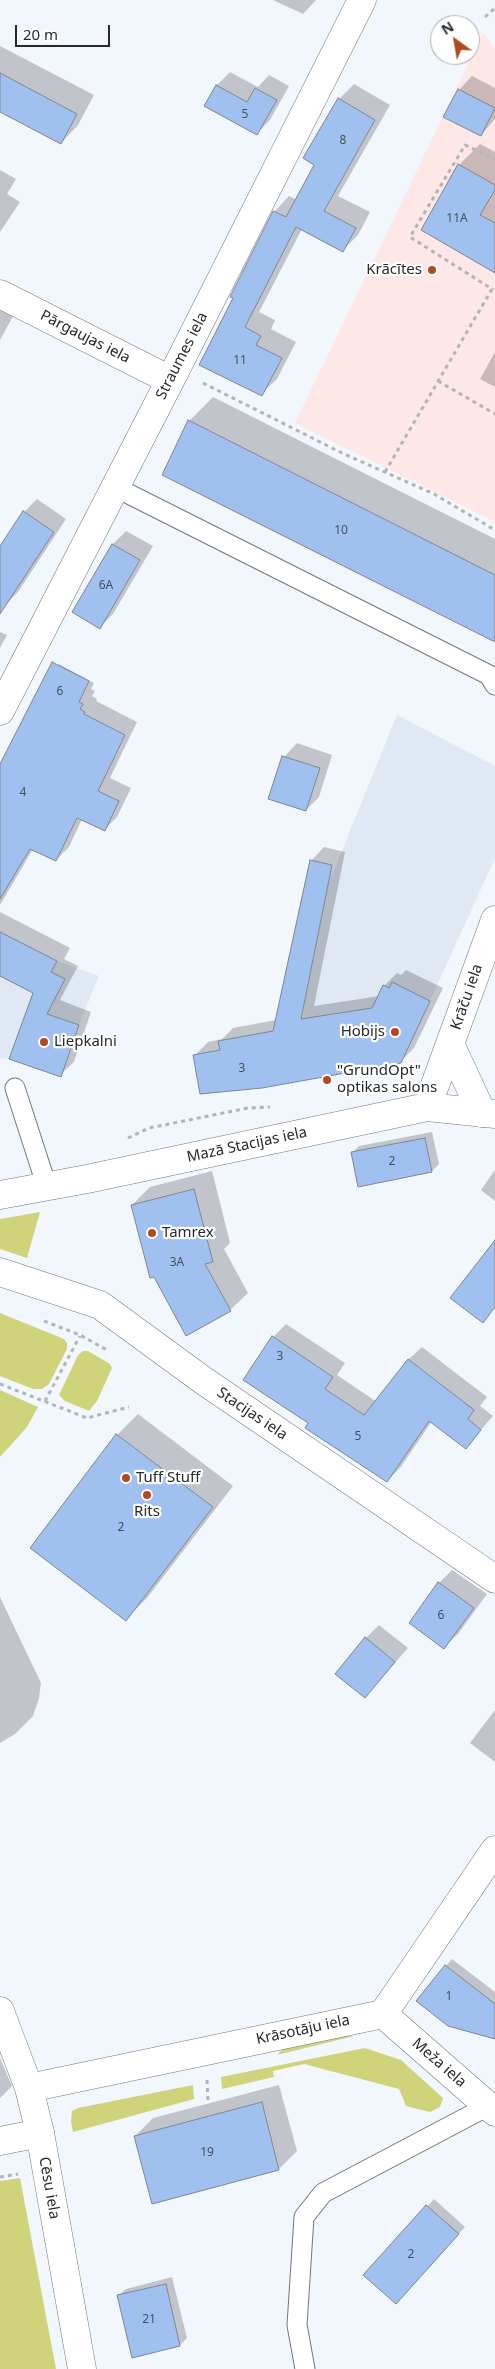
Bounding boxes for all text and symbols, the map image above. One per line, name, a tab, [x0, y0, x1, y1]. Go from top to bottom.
scale bar	[18, 15, 112, 47]
north arrow	[430, 15, 480, 65]
text: N	[437, 17, 457, 39]
text: 20 m	[23, 24, 58, 44]
house number: 5	[242, 108, 248, 122]
house number: 8	[340, 134, 346, 148]
house number: 11A	[446, 212, 468, 226]
place label: Krācītes	[366, 261, 422, 279]
marker: Krācītes	[426, 264, 438, 276]
street label: Pārgaujas iela	[37, 307, 133, 367]
street label: Straumes iela	[152, 309, 212, 403]
house number: 11	[233, 354, 247, 368]
house number: 10	[334, 524, 348, 538]
house number: 6A	[99, 579, 113, 593]
house number: 6	[57, 685, 63, 699]
house number: 4	[20, 786, 26, 800]
street label: Krāču iela	[447, 962, 487, 1032]
place label: Hobijs	[341, 1023, 385, 1041]
marker: Hobijs	[389, 1026, 401, 1038]
place label: Liepkalni	[54, 1033, 117, 1051]
marker: Liepkalni	[38, 1036, 50, 1048]
house number: 3	[239, 1062, 245, 1076]
place label: "GrundOpt" optikas salons	[337, 1062, 437, 1097]
marker: "GrundOpt" optikas salons	[321, 1074, 333, 1086]
street label: Mazā Stacijas iela	[185, 1123, 309, 1167]
house number: 2	[389, 1155, 395, 1169]
place label: Tamrex	[162, 1224, 214, 1242]
marker: Tamrex	[146, 1227, 158, 1239]
house number: 3A	[170, 1256, 184, 1270]
house number: 3	[277, 1350, 283, 1364]
street label: Stacijas iela	[213, 1384, 291, 1444]
house number: 5	[355, 1430, 361, 1444]
place label: Tuff Stuff	[136, 1469, 200, 1487]
marker: Tuff Stuff	[120, 1472, 132, 1484]
marker: Rits	[141, 1489, 153, 1501]
place label: Rits	[134, 1503, 160, 1521]
house number: 2	[118, 1521, 124, 1535]
house number: 6	[438, 1609, 444, 1623]
house number: 1	[446, 1990, 452, 2004]
street label: Krāsotāju iela	[255, 2011, 351, 2049]
street label: Meža iela	[408, 2035, 470, 2091]
house number: 19	[200, 2146, 214, 2160]
street label: Cēsu iela	[35, 2155, 63, 2221]
house number: 2	[408, 2248, 414, 2262]
house number: 21	[142, 2313, 156, 2327]

